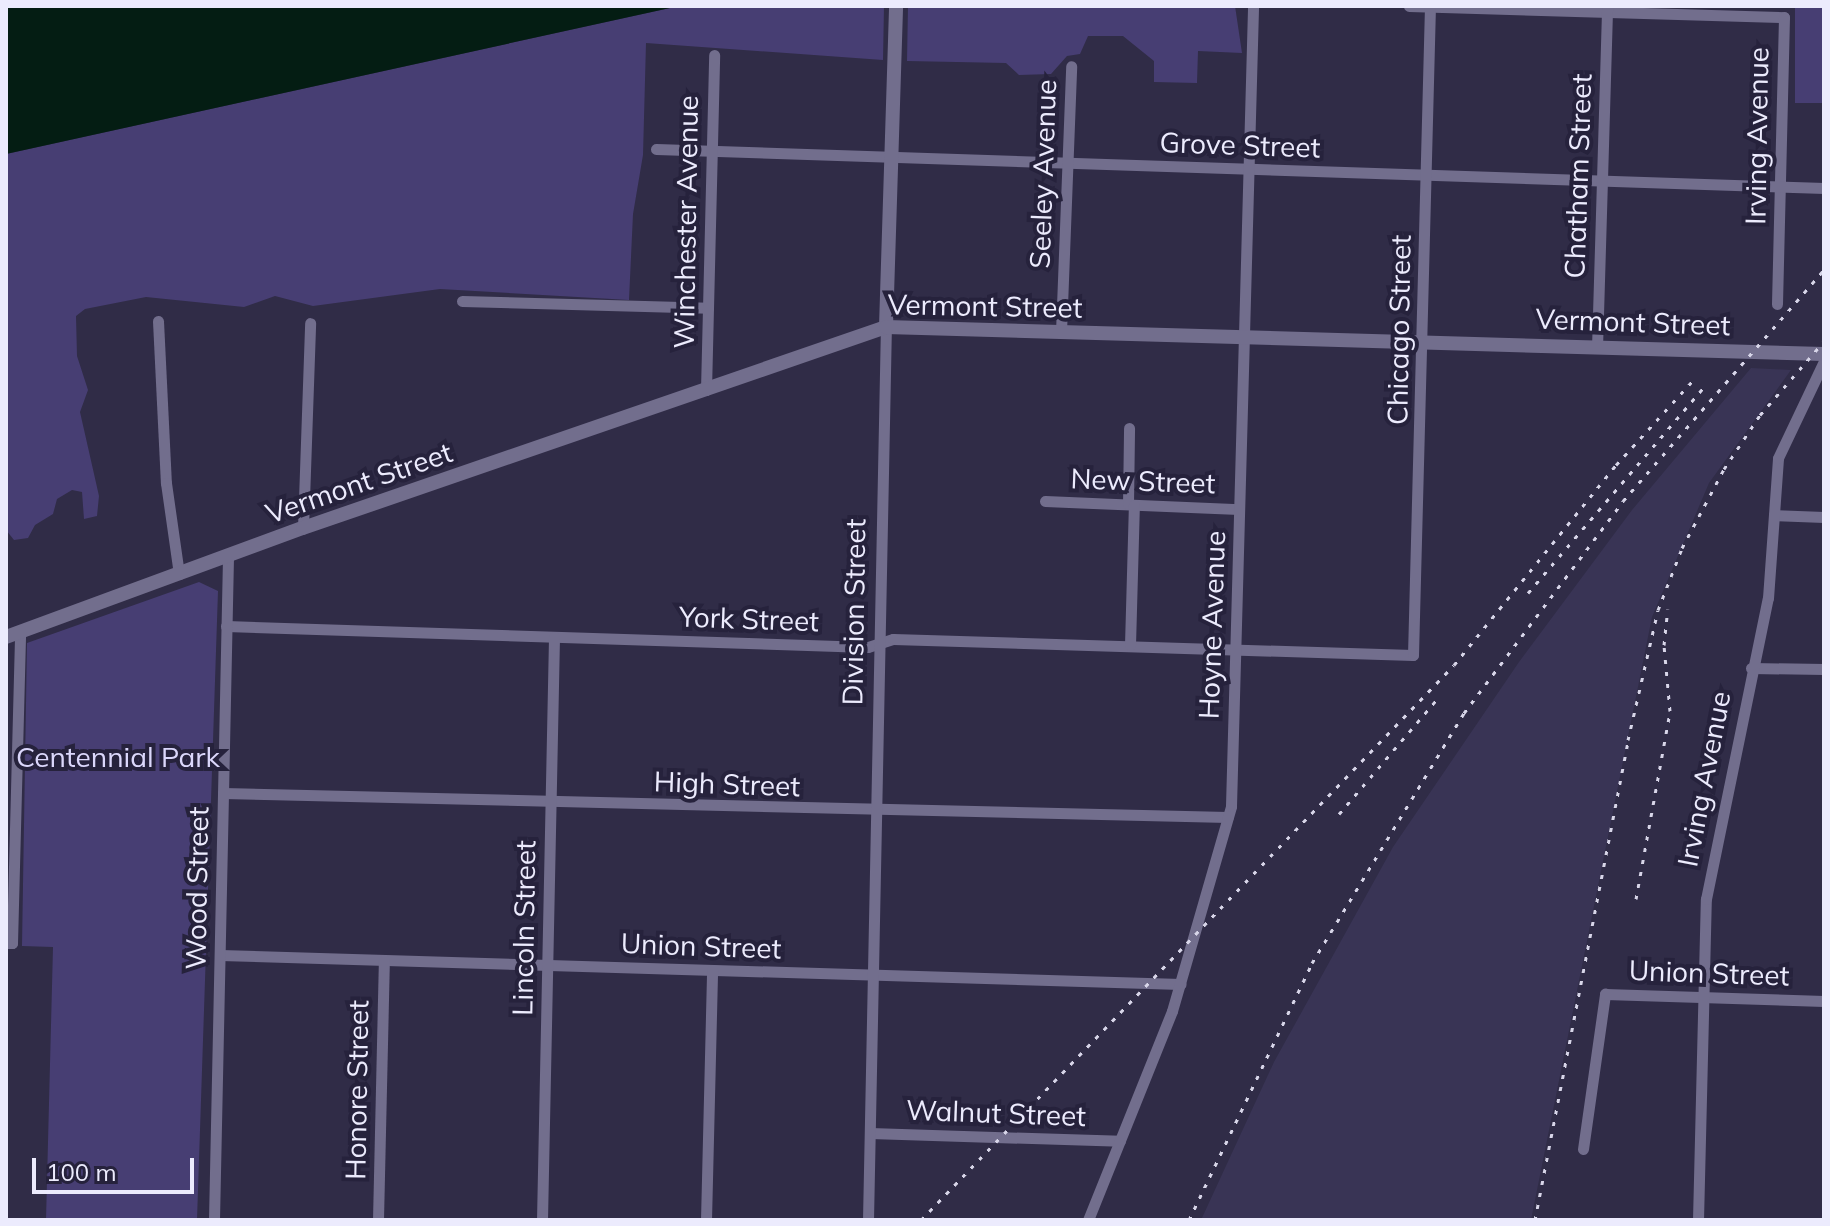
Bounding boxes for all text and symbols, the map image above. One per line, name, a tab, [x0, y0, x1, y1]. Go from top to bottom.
street label: Irving Avenue	[1739, 47, 1775, 225]
street label: Chatham Street	[1558, 73, 1598, 279]
street label: Seeley Avenue	[1023, 79, 1063, 269]
street label: Winchester Avenue	[667, 95, 705, 349]
street label: Grove Street	[1159, 125, 1321, 165]
street label: Chicago Street	[1381, 235, 1417, 425]
street label: Vermont Street	[887, 288, 1083, 324]
street label: Vermont Street	[1535, 302, 1731, 342]
street label: Vermont Street	[261, 435, 457, 531]
street label: New Street	[1070, 462, 1216, 500]
street label: Division Street	[836, 518, 872, 706]
street label: Hoyne Avenue	[1192, 530, 1232, 720]
street label: York Street	[678, 600, 820, 638]
street label: Irving Avenue	[1671, 688, 1737, 870]
park label: Centennial Park	[16, 740, 220, 774]
street label: High Street	[653, 765, 801, 803]
street label: Wood Street	[179, 806, 215, 970]
street label: Lincoln Street	[506, 840, 542, 1016]
street label: Union Street	[620, 926, 782, 966]
street label: Union Street	[1628, 953, 1790, 993]
street label: Honore Street	[339, 1000, 375, 1180]
street label: Walnut Street	[905, 1093, 1087, 1133]
scale bar	[36, 1142, 198, 1192]
text: 100 m	[46, 1157, 117, 1187]

